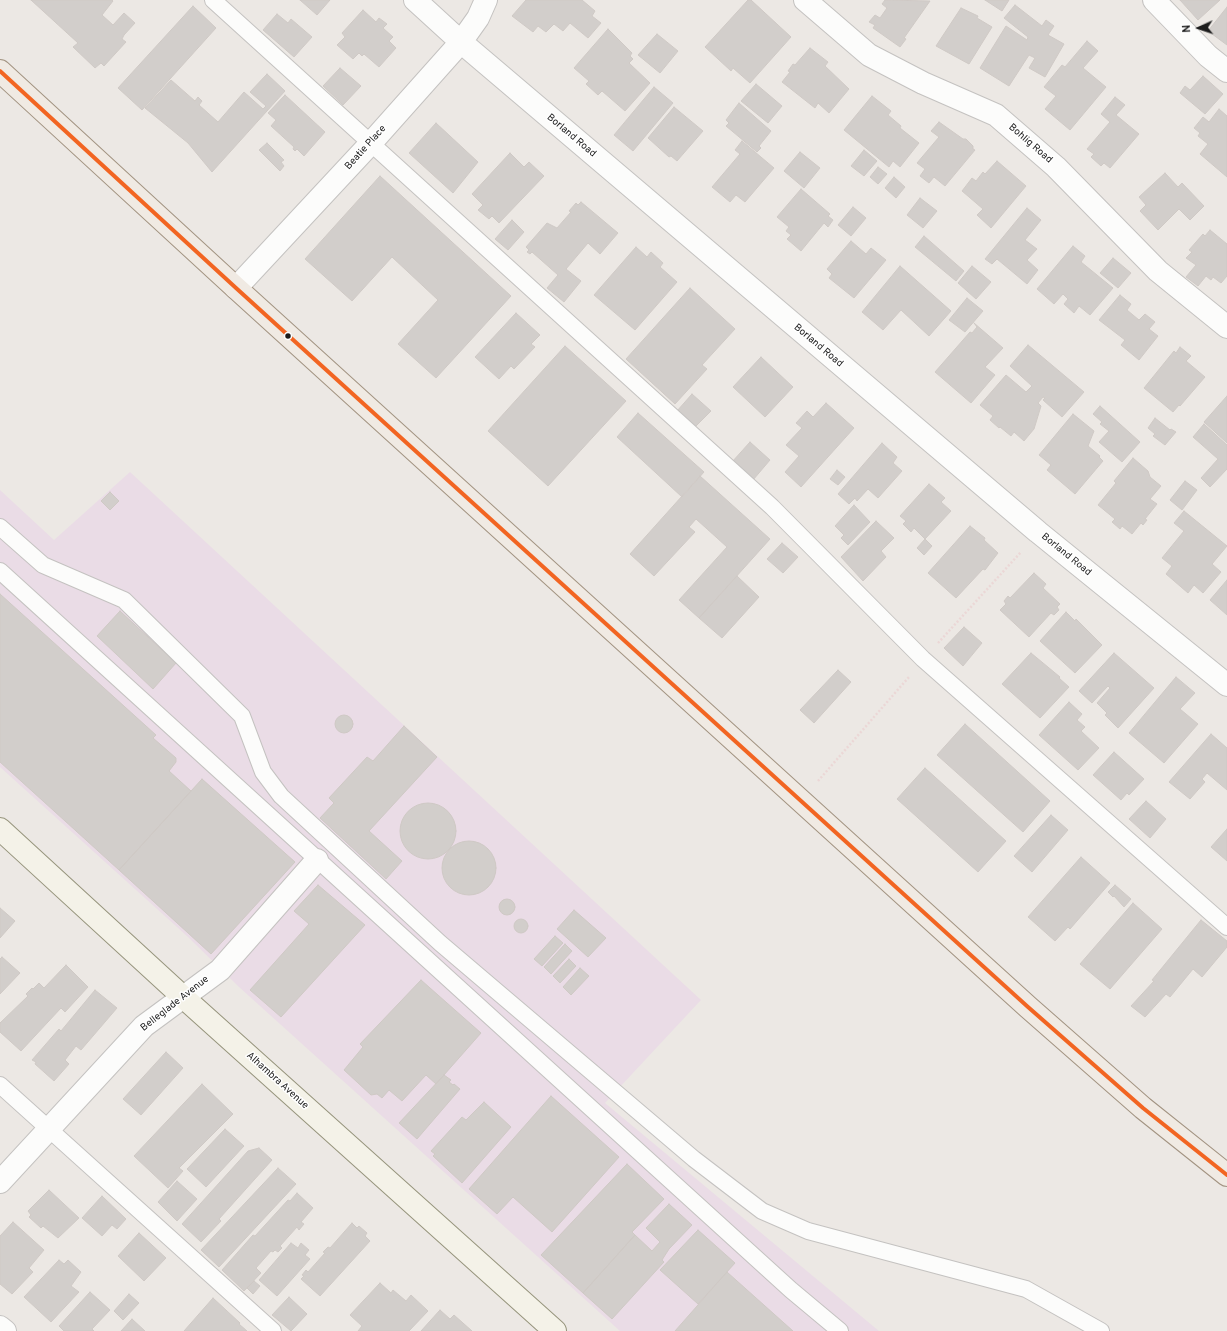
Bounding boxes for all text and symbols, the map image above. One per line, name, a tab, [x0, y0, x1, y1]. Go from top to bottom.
north arrow	[1179, 8, 1219, 48]
text: N	[1180, 24, 1194, 33]
street label: Borland Road	[544, 112, 598, 160]
street label: Bohlig Road	[1006, 122, 1054, 166]
street label: Beatie Place	[343, 123, 389, 173]
street label: Borland Road	[791, 322, 845, 370]
unlabelled marker	[283, 331, 293, 341]
street label: Borland Road	[1039, 531, 1093, 579]
street label: Belleglade Avenue	[138, 974, 212, 1034]
street label: Alhambra Avenue	[244, 1050, 310, 1112]

